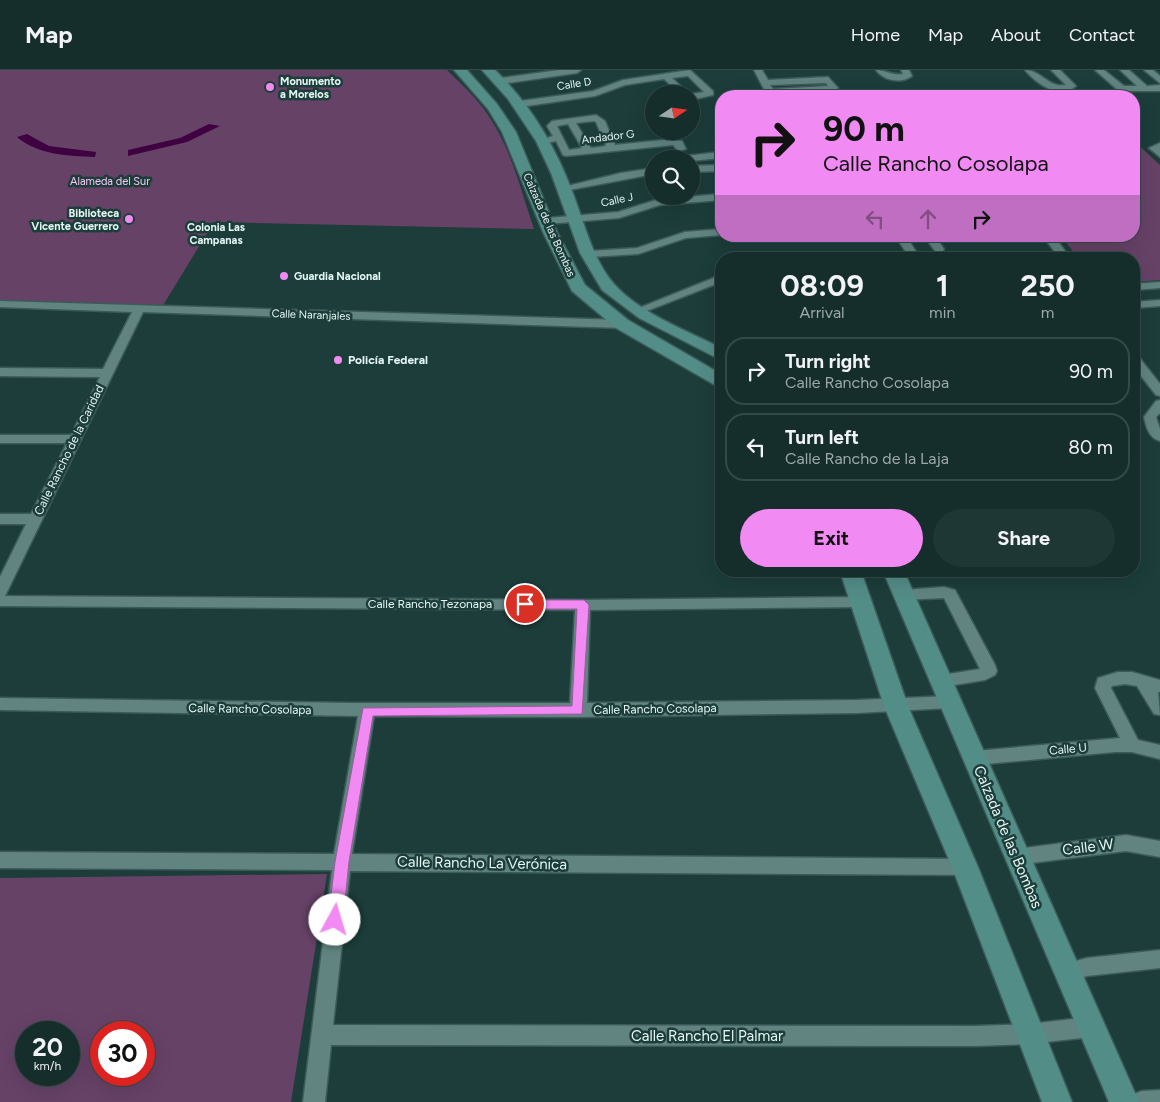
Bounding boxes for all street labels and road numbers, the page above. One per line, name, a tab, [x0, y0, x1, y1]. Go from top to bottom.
street label: Calle D	[556, 75, 593, 93]
street label: Andador G	[581, 127, 635, 147]
street label: Calzada de las Bombas	[520, 171, 578, 279]
street label: Calle J	[600, 190, 634, 210]
street label: Calle Naranjales	[271, 307, 351, 323]
street label: Calle Rancho de la Caridad	[31, 383, 107, 517]
street label: Calle Rancho Tezonapa	[368, 597, 492, 611]
street label: Calle Rancho Cosolapa	[188, 701, 312, 717]
street label: Calle Rancho Cosolapa	[593, 701, 717, 717]
street label: Calle U	[1048, 740, 1088, 758]
street label: Calzada de las Bombas	[970, 763, 1046, 911]
street label: Calle W	[1061, 835, 1115, 859]
street label: Calle Rancho La Verónica	[397, 853, 567, 873]
street label: Calle Rancho El Palmar	[631, 1027, 783, 1045]

